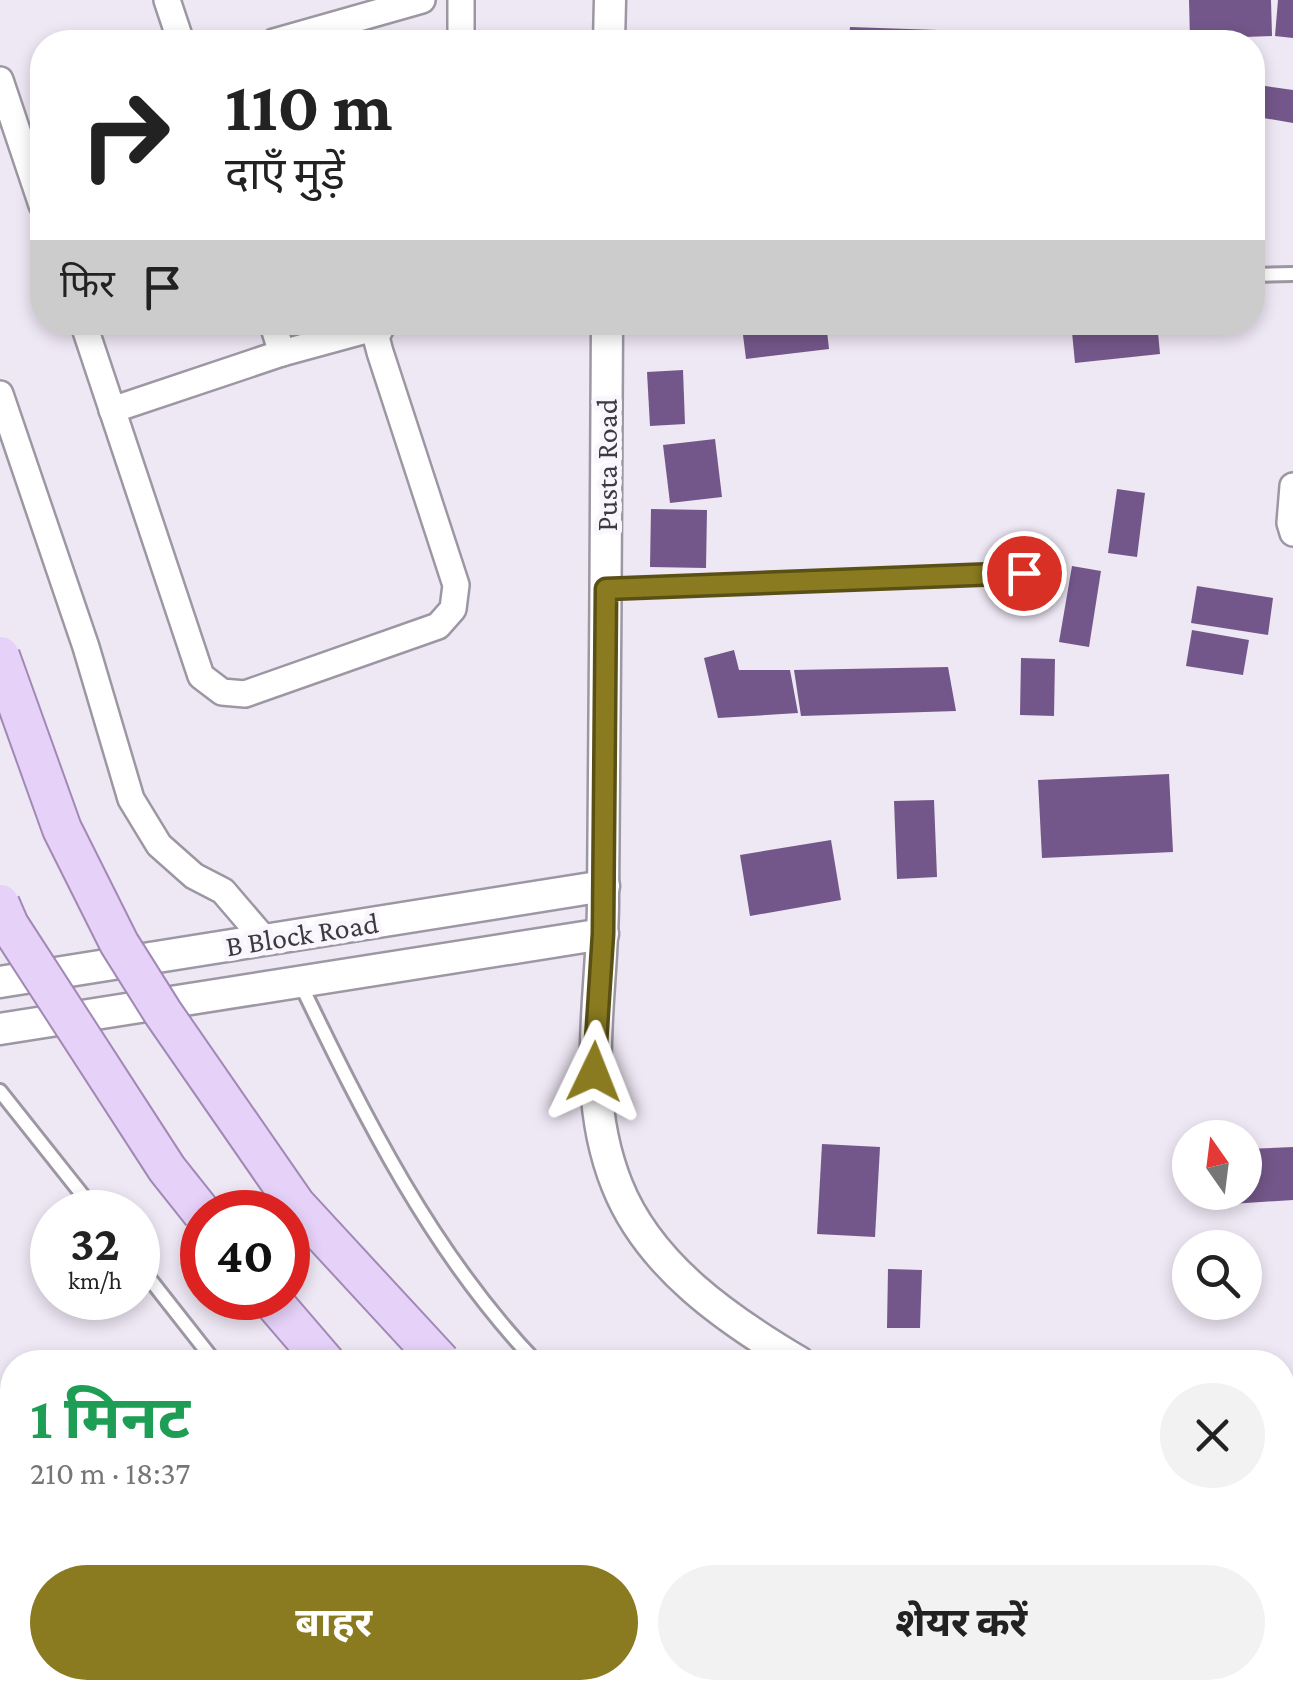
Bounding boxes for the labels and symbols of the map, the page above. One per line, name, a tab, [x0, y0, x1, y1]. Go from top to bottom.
street label: Pusta Road	[590, 398, 623, 531]
pin	[982, 531, 1067, 616]
street label: B Block Road	[223, 906, 381, 962]
position arrow	[542, 1020, 646, 1124]
north arrow	[1172, 1120, 1262, 1210]
speed limit sign: 40	[180, 1190, 310, 1320]

